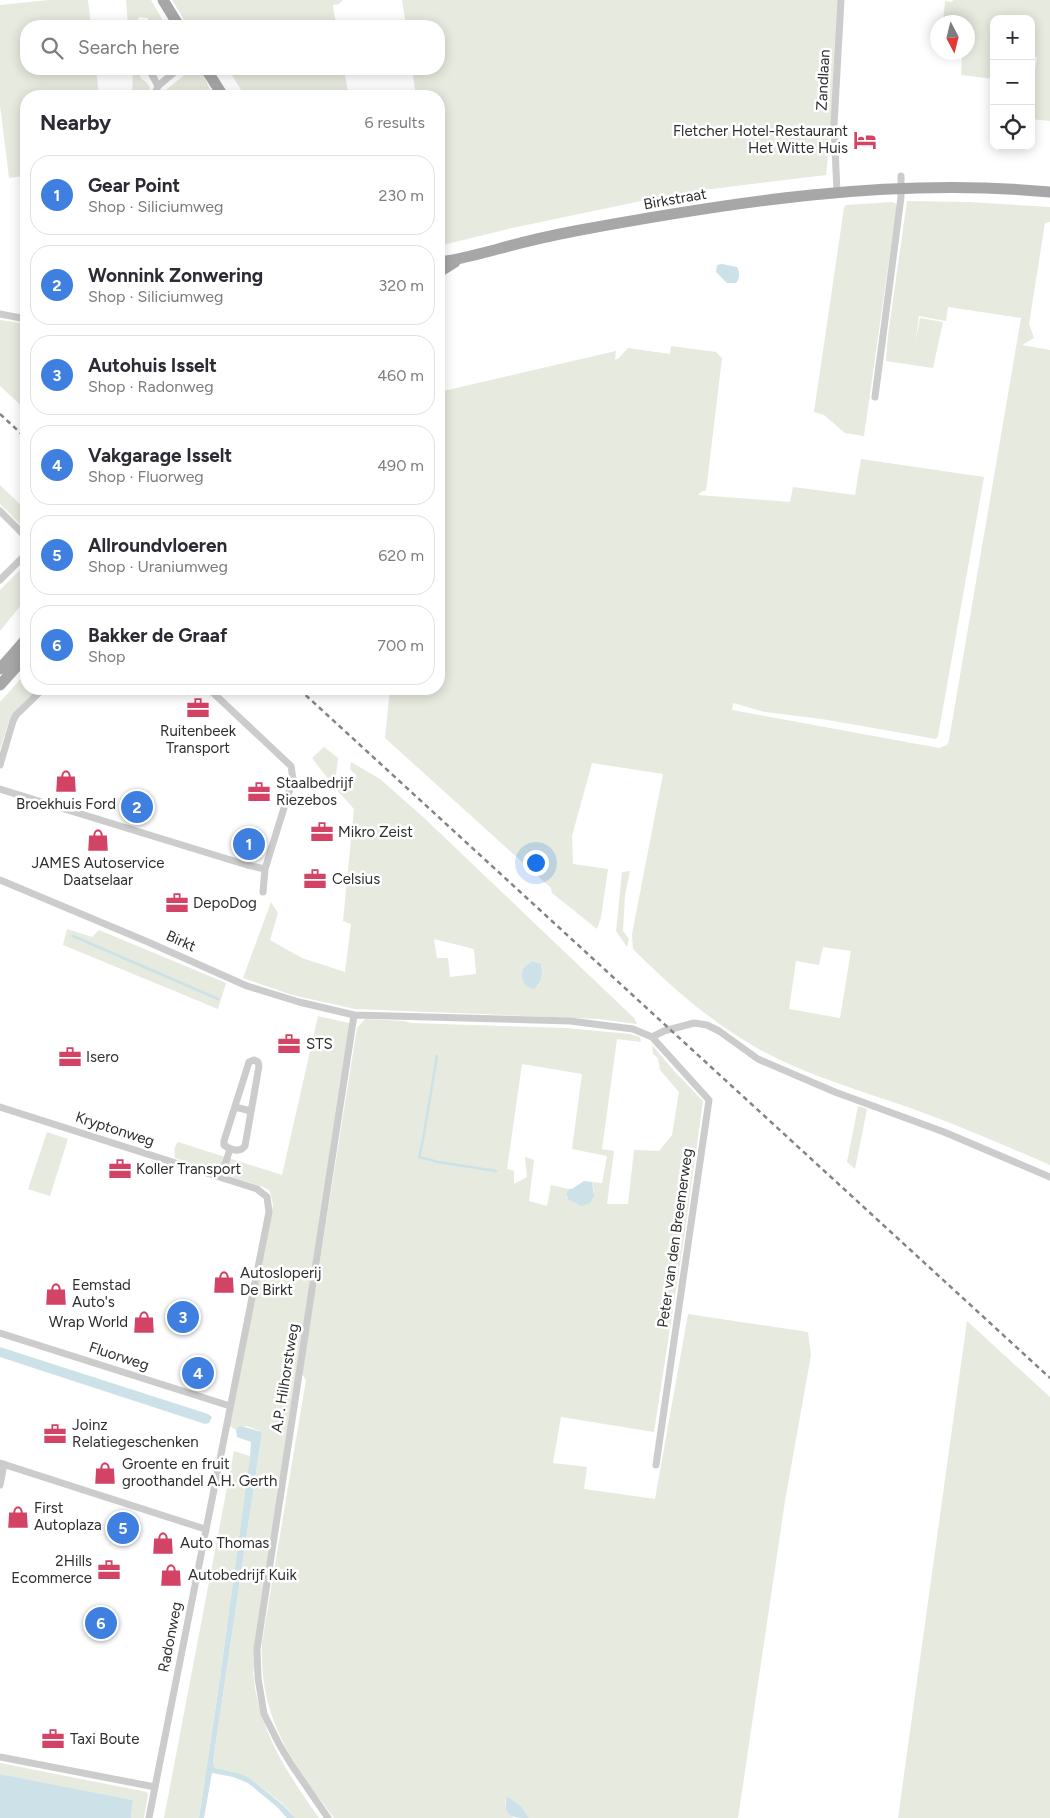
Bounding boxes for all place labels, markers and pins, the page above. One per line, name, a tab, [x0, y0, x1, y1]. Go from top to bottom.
place label: Fletcher Hotel-Restaurant Het Witte Huis	[673, 122, 848, 157]
hotel icon: Fletcher Hotel-Restaurant Het Witte Huis	[852, 127, 878, 153]
office icon: Ruitenbeek Transport	[185, 695, 211, 721]
place label: Ruitenbeek Transport	[160, 722, 237, 757]
shop icon: Broekhuis Ford	[53, 768, 79, 794]
place label: Staalbedrijf Riezebos	[276, 774, 354, 809]
office icon: Staalbedrijf Riezebos	[246, 779, 272, 805]
pin: 2	[121, 788, 153, 826]
place label: Broekhuis Ford	[16, 795, 116, 813]
office icon: Mikro Zeist	[309, 819, 335, 845]
place label: Mikro Zeist	[338, 823, 413, 841]
pin: 1	[233, 825, 265, 863]
shop icon: JAMES Autoservice Daatselaar	[85, 827, 111, 853]
place label: JAMES Autoservice Daatselaar	[31, 854, 165, 889]
office icon: Celsius	[302, 866, 328, 892]
place label: Celsius	[332, 870, 380, 888]
office icon: DepoDog	[164, 890, 190, 916]
place label: DepoDog	[193, 894, 257, 912]
office icon: STS	[276, 1031, 302, 1057]
place label: STS	[306, 1035, 333, 1053]
office icon: Isero	[57, 1044, 83, 1070]
place label: Isero	[86, 1048, 119, 1066]
office icon: Koller Transport	[107, 1156, 133, 1182]
place label: Koller Transport	[136, 1160, 242, 1178]
place label: Autosloperij De Birkt	[240, 1264, 322, 1299]
shop icon: Autosloperij De Birkt	[211, 1269, 237, 1295]
place label: Eemstad Auto's	[72, 1276, 131, 1311]
shop icon: Eemstad Auto's	[43, 1281, 69, 1307]
pin: 3	[167, 1298, 199, 1336]
shop icon: Wrap World	[131, 1309, 157, 1335]
place label: Wrap World	[49, 1313, 128, 1331]
pin: 4	[182, 1354, 214, 1392]
place label: Joinz Relatiegeschenken	[72, 1416, 199, 1451]
office icon: Joinz Relatiegeschenken	[42, 1421, 68, 1447]
place label: Groente en fruit groothandel A.H. Gerth	[122, 1455, 277, 1490]
shop icon: Groente en fruit groothandel A.H. Gerth	[92, 1460, 118, 1486]
place label: First Autoplaza	[34, 1499, 102, 1534]
shop icon: First Autoplaza	[5, 1504, 31, 1530]
pin: 5	[107, 1509, 139, 1547]
shop icon: Auto Thomas	[150, 1530, 176, 1556]
place label: Auto Thomas	[180, 1534, 269, 1552]
place label: 2Hills Ecommerce	[11, 1552, 92, 1587]
office icon: 2Hills Ecommerce	[96, 1557, 122, 1583]
shop icon: Autobedrijf Kuik	[158, 1562, 184, 1588]
place label: Autobedrijf Kuik	[188, 1566, 297, 1584]
pin: 6	[85, 1604, 117, 1642]
office icon: Taxi Boute	[40, 1726, 66, 1752]
place label: Taxi Boute	[70, 1730, 139, 1748]

